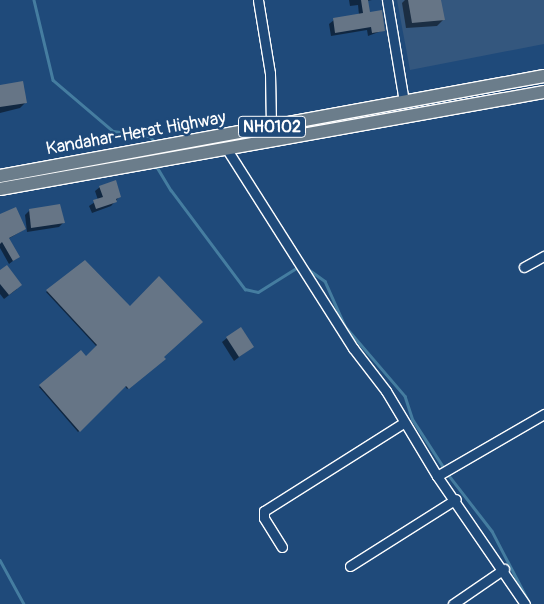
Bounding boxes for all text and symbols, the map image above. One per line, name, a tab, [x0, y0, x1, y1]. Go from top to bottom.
street label: Kandahar-Herat Highway	[44, 108, 228, 160]
road number: NH0102	[237, 114, 307, 140]

